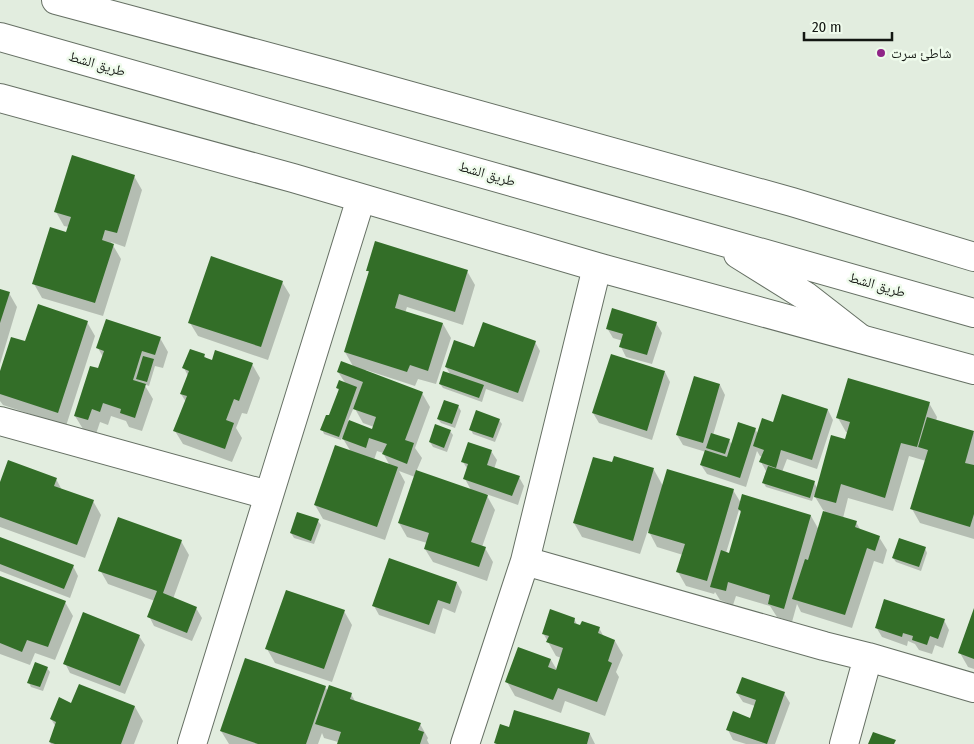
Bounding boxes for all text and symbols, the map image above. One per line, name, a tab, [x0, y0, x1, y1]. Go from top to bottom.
scale bar	[804, 10, 892, 42]
text: 20 m	[812, 18, 842, 36]
place label: شاطئ سرت	[891, 45, 952, 62]
marker: شاطئ سرت	[875, 47, 887, 59]
street label: طريق الشط	[66, 48, 127, 81]
street label: طريق الشط	[456, 158, 517, 191]
street label: طريق الشط	[846, 269, 907, 302]

